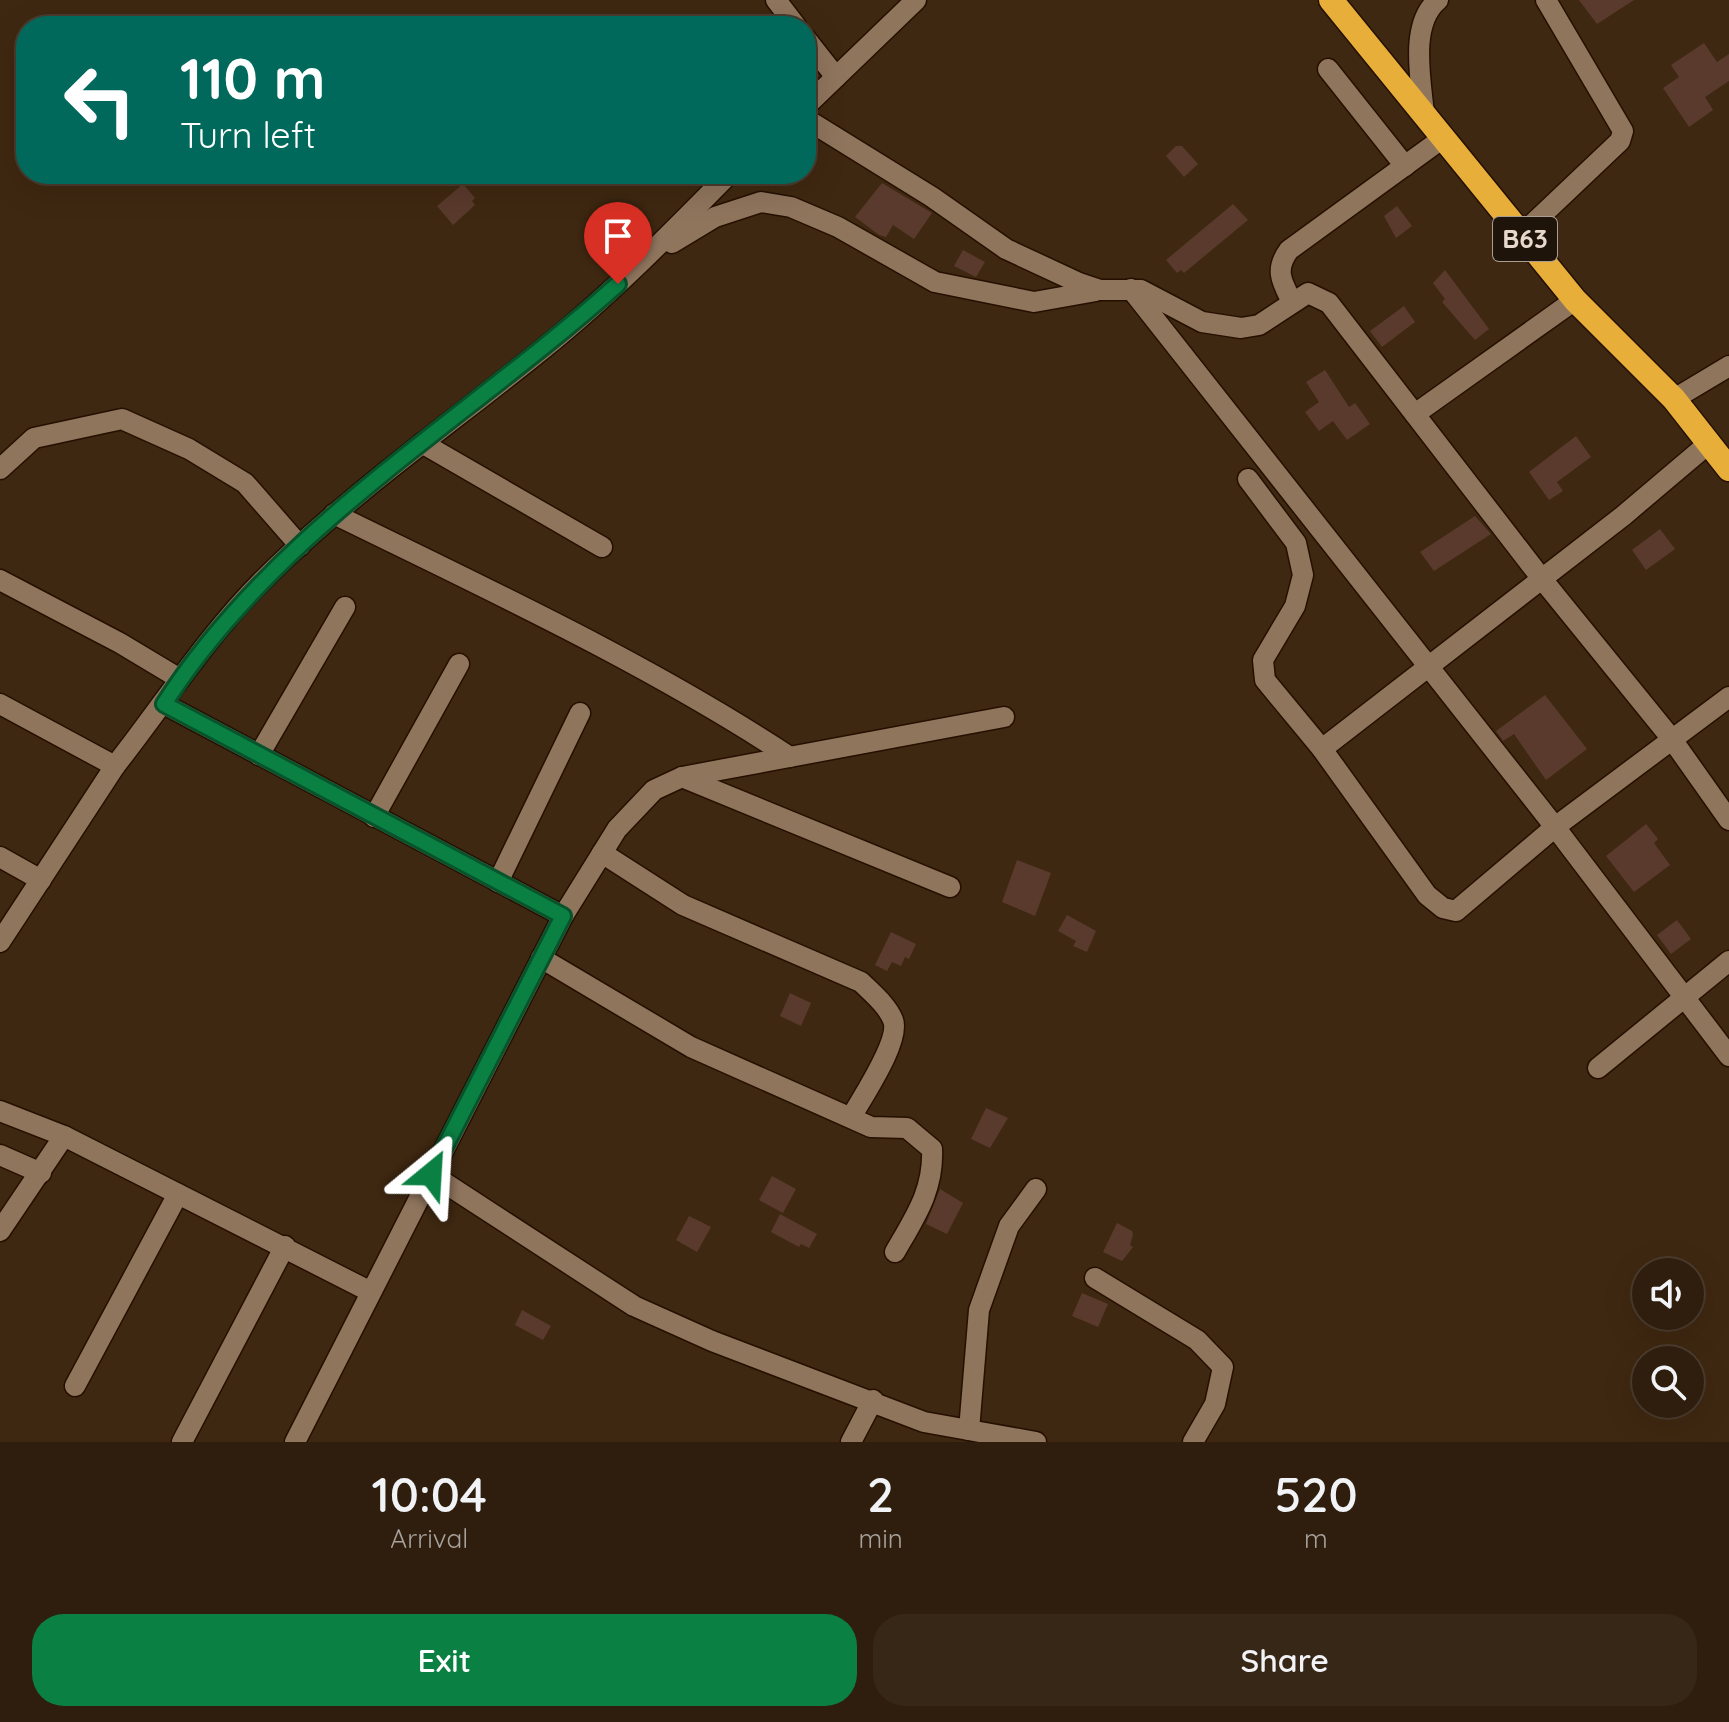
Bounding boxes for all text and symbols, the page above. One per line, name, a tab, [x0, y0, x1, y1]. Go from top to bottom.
text: 110 m	[180, 43, 325, 113]
icon: left	[48, 48, 152, 152]
text: Turn left	[180, 112, 316, 157]
pin	[584, 202, 652, 284]
icon: arrive	[596, 214, 640, 258]
road number: B63	[1493, 217, 1557, 261]
position arrow	[389, 1132, 473, 1216]
map controls	[1632, 1258, 1704, 1418]
button: sound	[1632, 1258, 1704, 1330]
button: search	[1632, 1346, 1704, 1418]
text: 10:04	[371, 1464, 487, 1524]
text: 2	[867, 1464, 894, 1524]
text: 520	[1274, 1464, 1358, 1524]
text: Arrival	[390, 1522, 468, 1555]
text: min	[858, 1522, 903, 1555]
text: m	[1304, 1522, 1328, 1555]
button: Exit	[32, 1614, 857, 1706]
button: Share	[873, 1614, 1697, 1706]

